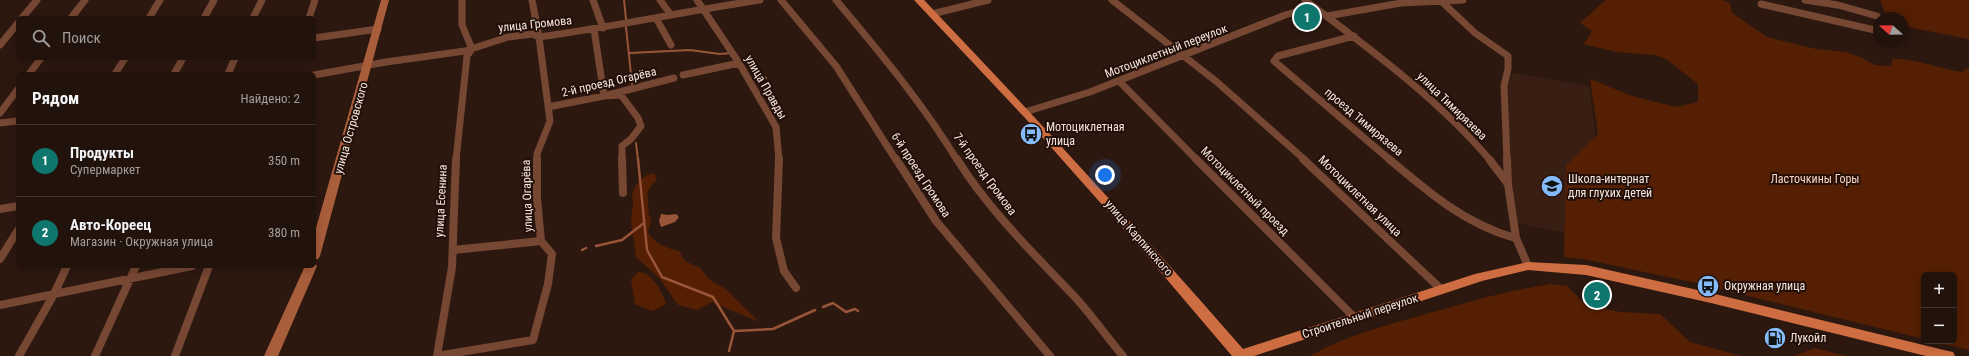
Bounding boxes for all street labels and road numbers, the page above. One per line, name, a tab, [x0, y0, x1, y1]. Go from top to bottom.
street label: улица Громова	[497, 13, 573, 35]
street label: Мотоциклетный переулок	[1103, 21, 1229, 81]
street label: улица Правды	[742, 53, 790, 121]
street label: 2-й проезд Огарёва	[560, 64, 658, 100]
street label: улица Тимирязева	[1414, 69, 1490, 143]
street label: улица Островского	[331, 80, 371, 176]
street label: проезд Тимирязева	[1322, 85, 1406, 159]
street label: 6-й проезд Громова	[888, 130, 954, 220]
street label: 7-й проезд Громова	[950, 130, 1020, 218]
street label: Мотоциклетный проезд	[1198, 144, 1293, 239]
street label: Мотоциклетная улица	[1315, 153, 1405, 239]
street label: улица Огарёва	[519, 159, 535, 232]
street label: улица Есенина	[432, 164, 450, 238]
street label: улица Карпинского	[1102, 197, 1176, 279]
street label: Строительный переулок	[1300, 291, 1420, 341]

